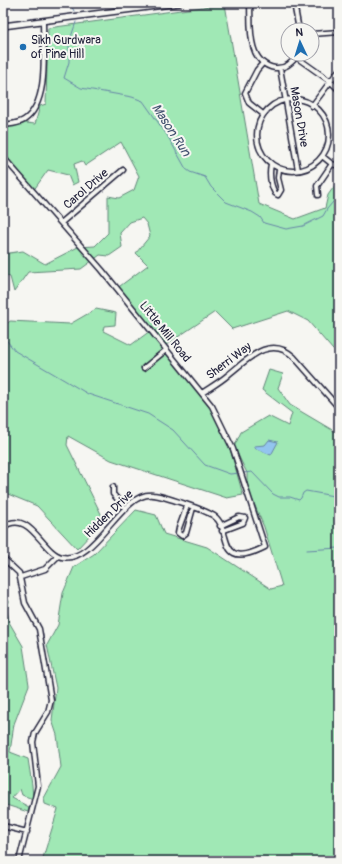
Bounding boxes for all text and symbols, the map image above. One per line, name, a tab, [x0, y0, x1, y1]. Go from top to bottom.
north arrow	[280, 22, 320, 62]
text: N	[295, 26, 304, 39]
place label: Sikh Gurdwara of Pine Hill	[31, 33, 101, 62]
marker: Sikh Gurdwara of Pine Hill	[18, 42, 28, 52]
street label: Mason Drive	[286, 86, 312, 148]
water label: Mason Run	[148, 101, 194, 160]
street label: Carol Drive	[60, 165, 112, 213]
street label: Little Mill Road	[136, 299, 194, 366]
street label: Sherri Way	[203, 339, 255, 383]
street label: Hidden Drive	[81, 487, 137, 541]

